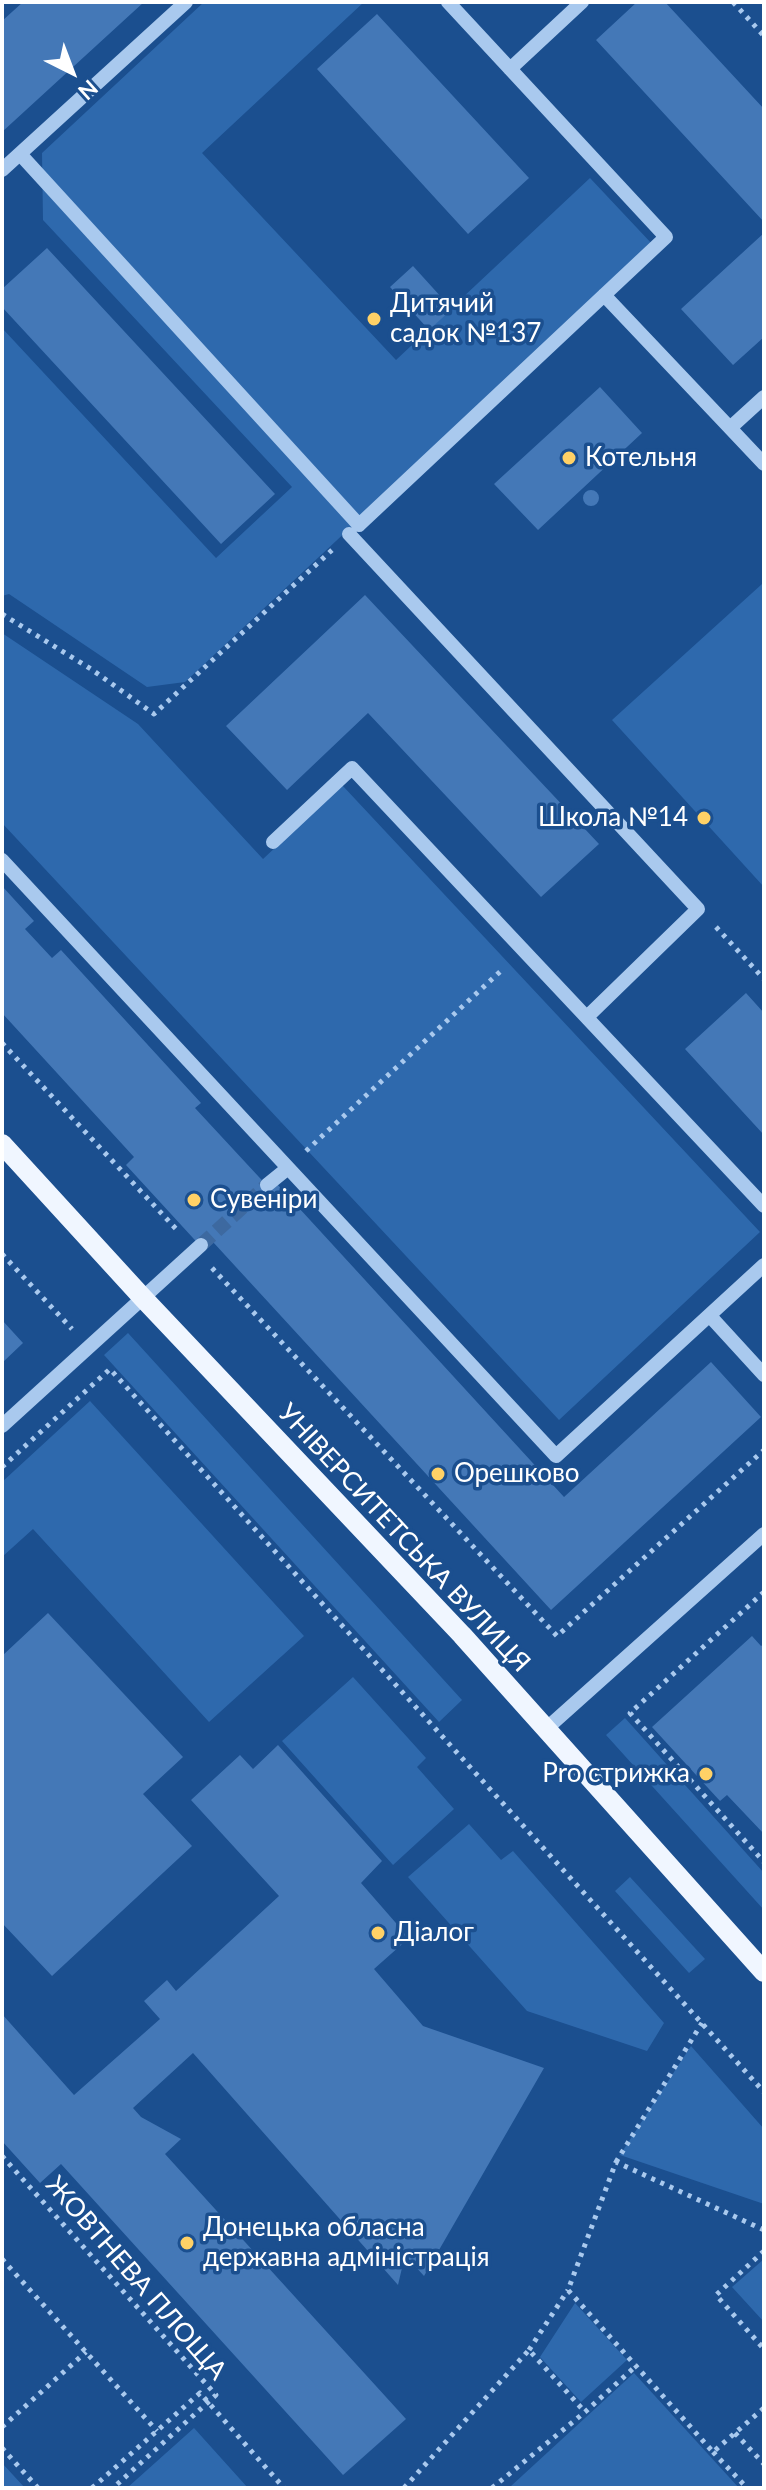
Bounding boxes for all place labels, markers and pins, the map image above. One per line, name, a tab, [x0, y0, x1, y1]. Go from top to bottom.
place label: Дитячий садок №137	[390, 288, 541, 350]
marker: Дитячий садок №137	[365, 310, 383, 328]
place label: Котельня	[585, 442, 697, 474]
marker: Котельня	[560, 449, 578, 467]
place label: Школа №14	[538, 802, 688, 834]
marker: Школа №14	[695, 809, 713, 827]
place label: Сувеніри	[210, 1184, 317, 1216]
marker: Сувеніри	[185, 1191, 203, 1209]
place label: Орешково	[454, 1458, 580, 1490]
marker: Орешково	[429, 1465, 447, 1483]
place label: Pro стрижка	[542, 1758, 690, 1790]
marker: Pro стрижка	[697, 1765, 715, 1783]
place label: Діалог	[394, 1917, 474, 1949]
marker: Діалог	[369, 1924, 387, 1942]
place label: Донецька обласна державна адміністрація	[203, 2212, 489, 2274]
marker: Донецька обласна державна адміністрація	[178, 2234, 196, 2252]

